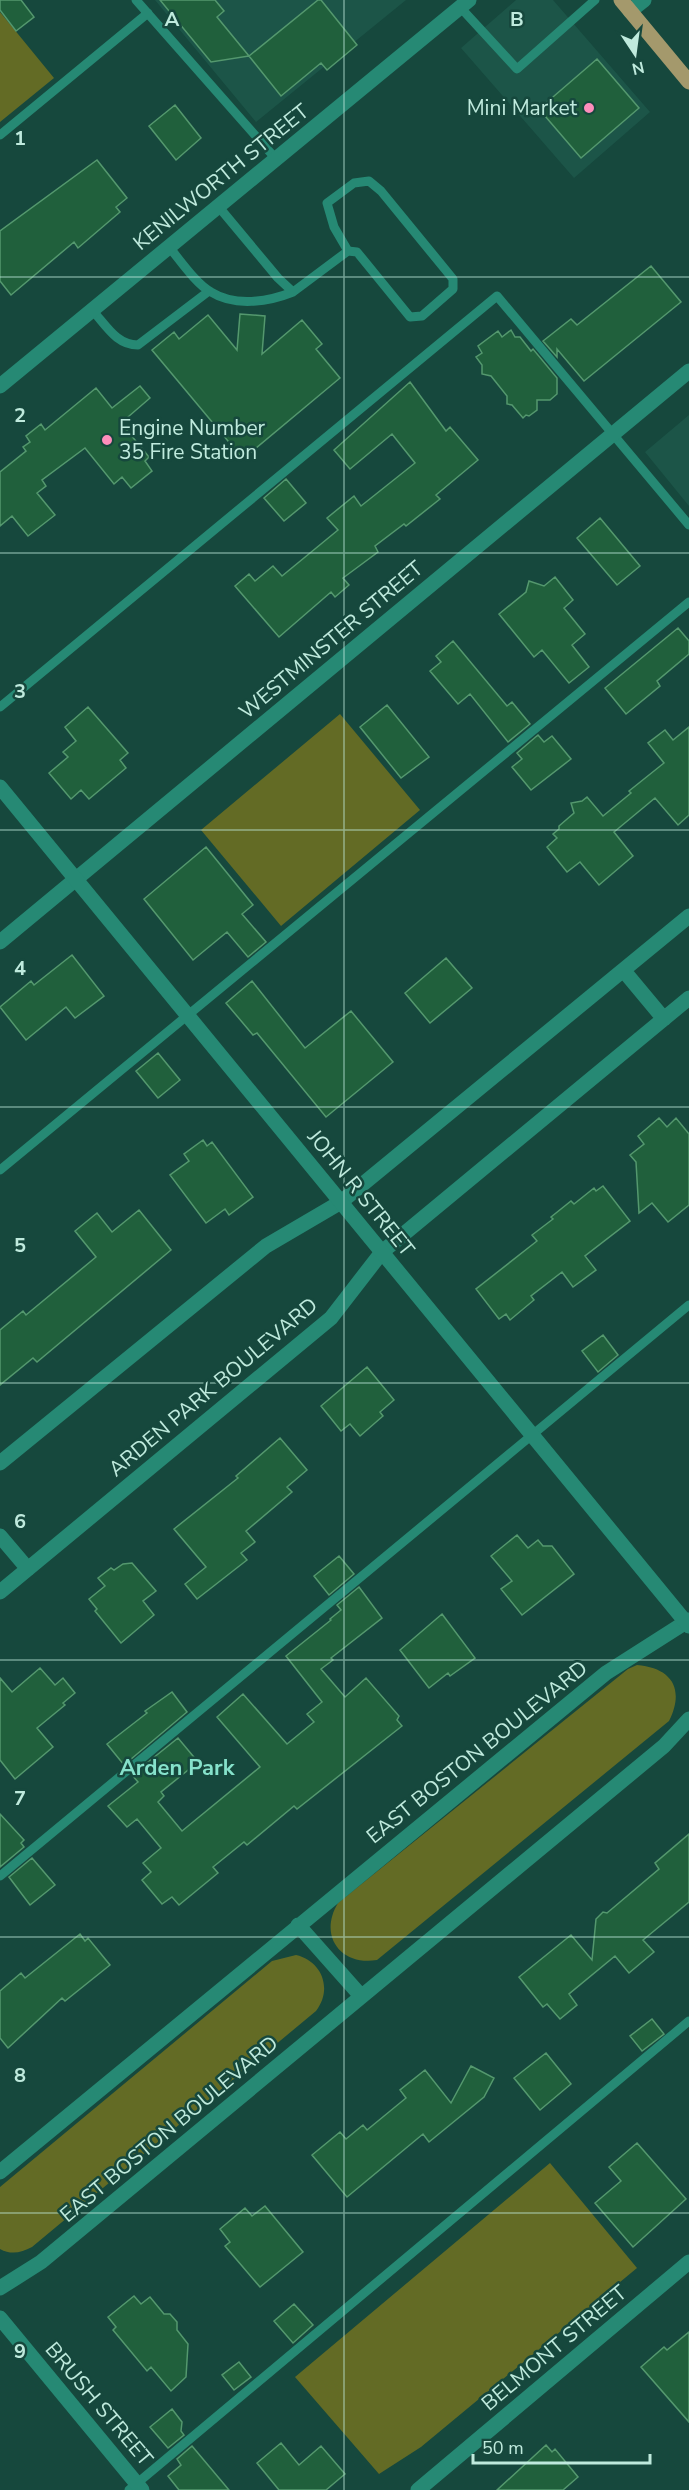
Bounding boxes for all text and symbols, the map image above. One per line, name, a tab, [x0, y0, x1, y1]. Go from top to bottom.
text: A	[165, 6, 180, 33]
text: B	[510, 6, 524, 33]
north arrow	[605, 24, 665, 84]
text: N	[630, 56, 646, 80]
place label: Mini Market	[467, 94, 578, 122]
street label: KENILWORTH STREET	[127, 97, 315, 257]
marker: Mini Market	[582, 101, 596, 115]
text: 1	[14, 125, 26, 152]
text: 2	[14, 402, 26, 429]
place label: Engine Number 35 Fire Station	[119, 414, 266, 466]
marker: Engine Number 35 Fire Station	[100, 433, 114, 447]
street label: WESTMINSTER STREET	[233, 554, 429, 725]
text: 3	[14, 678, 26, 705]
text: 4	[14, 955, 26, 982]
street label: JOHN R STREET	[301, 1123, 421, 1262]
text: 5	[14, 1232, 26, 1259]
street label: ARDEN PARK BOULEVARD	[102, 1291, 324, 1483]
text: 6	[14, 1508, 26, 1535]
street label: EAST BOSTON BOULEVARD	[361, 1654, 593, 1850]
district label: Arden Park	[119, 1753, 236, 1783]
text: 7	[14, 1785, 26, 1812]
street label: EAST BOSTON BOULEVARD	[54, 2029, 284, 2229]
text: 8	[14, 2062, 26, 2089]
street label: BELMONT STREET	[475, 2279, 633, 2417]
street label: BRUSH STREET	[39, 2336, 159, 2472]
text: 9	[14, 2338, 26, 2365]
scale bar	[473, 2427, 650, 2465]
text: 50 m	[482, 2436, 524, 2460]

